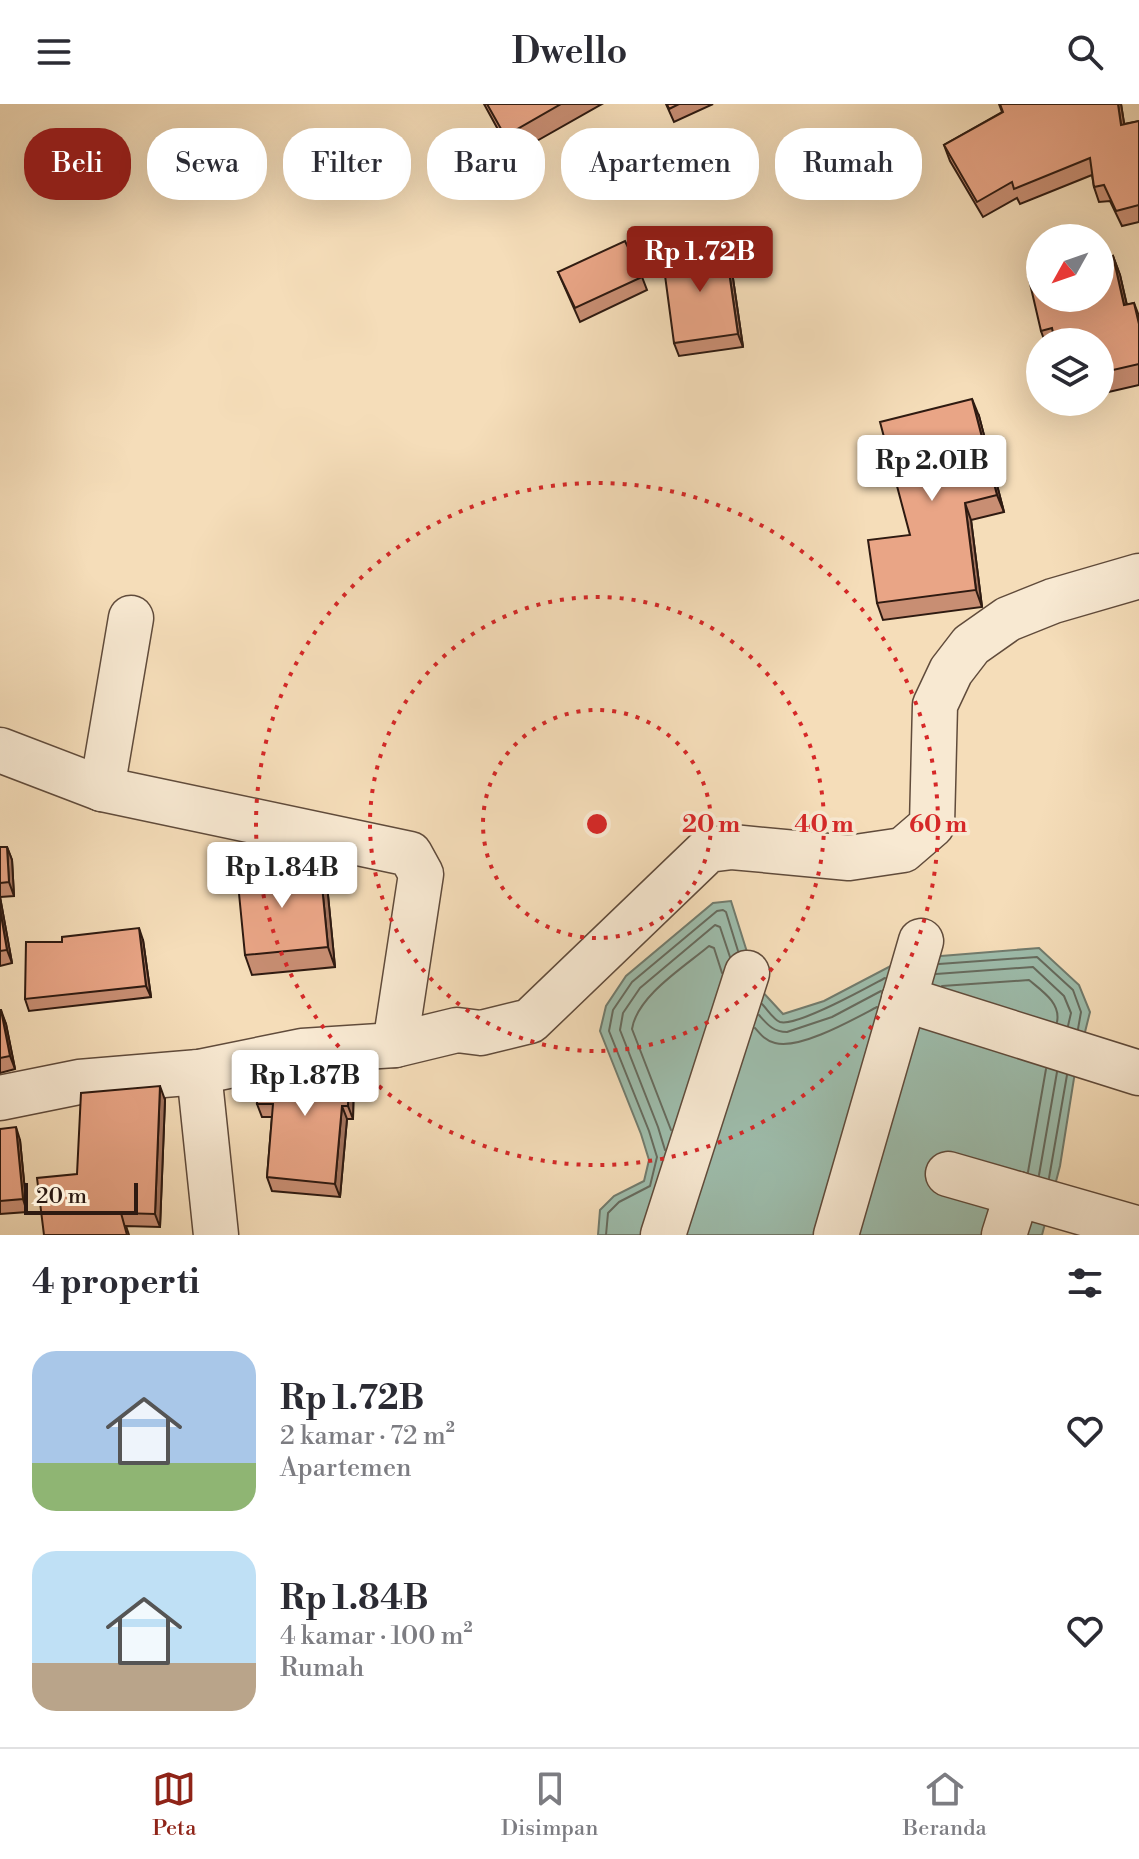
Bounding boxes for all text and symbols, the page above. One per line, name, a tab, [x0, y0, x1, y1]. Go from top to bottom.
icon: menu	[32, 30, 76, 74]
text: Dwello	[512, 30, 627, 75]
icon: search	[1063, 30, 1107, 74]
chip: Beli	[24, 128, 131, 200]
chip: Sewa	[147, 128, 267, 200]
chip: Filter	[283, 128, 411, 200]
chip: Baru	[427, 128, 545, 200]
chip: Apartemen	[561, 128, 759, 200]
chip: Rumah	[775, 128, 922, 200]
north arrow	[1026, 224, 1114, 312]
map controls	[1026, 224, 1114, 416]
pin: Rp 1.72B	[617, 226, 783, 294]
text: Rp 1.72B	[645, 236, 755, 268]
button: layers	[1026, 328, 1114, 416]
pin: Rp 2.01B	[849, 435, 1015, 503]
text: Rp 2.01B	[875, 445, 989, 477]
centre of rings	[583, 810, 611, 838]
text: 20 m	[682, 810, 740, 840]
text: 40 m	[794, 810, 854, 840]
text: 60 m	[909, 810, 967, 840]
pin: Rp 1.84B	[199, 842, 365, 910]
text: Rp 1.84B	[225, 852, 339, 884]
pin: Rp 1.87B	[222, 1050, 388, 1118]
text: Rp 1.87B	[250, 1060, 360, 1092]
scale bar	[24, 1179, 138, 1215]
text: 20 m	[36, 1183, 87, 1210]
icon: filters	[1063, 1261, 1107, 1305]
text: 4 properti	[32, 1262, 200, 1304]
text: Rp 1.72B	[280, 1378, 424, 1420]
icon: home	[96, 1383, 192, 1479]
icon: heart	[1063, 1409, 1107, 1453]
text: 2 kamar · 72 m²	[280, 1420, 455, 1452]
text: Apartemen	[280, 1452, 412, 1484]
text: Rp 1.84B	[280, 1578, 429, 1620]
icon: home	[96, 1583, 192, 1679]
icon: heart	[1063, 1609, 1107, 1653]
text: 4 kamar · 100 m²	[280, 1620, 473, 1652]
text: Rumah	[280, 1652, 364, 1684]
tab: Peta	[152, 1767, 196, 1842]
tab: Disimpan	[501, 1767, 598, 1842]
tab: Beranda	[903, 1767, 987, 1842]

